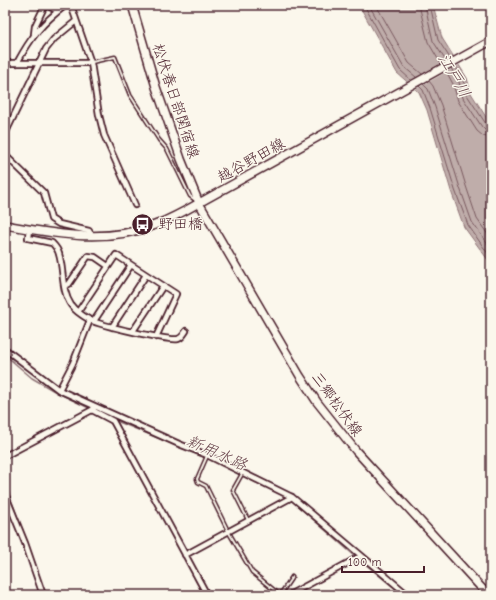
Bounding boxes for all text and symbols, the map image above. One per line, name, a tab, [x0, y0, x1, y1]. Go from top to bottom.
street label: 松伏春日部関宿線	[149, 41, 203, 161]
water label: 江戸川	[434, 50, 474, 101]
street label: 越谷野田線	[214, 134, 288, 186]
bus stop icon: 野田橋	[129, 211, 155, 237]
place label: 野田橋	[158, 215, 203, 233]
street label: 三郷松伏線	[308, 368, 366, 440]
water label: 新用水路	[184, 432, 250, 475]
scale bar	[342, 548, 424, 574]
text: 100 m	[348, 555, 381, 569]

